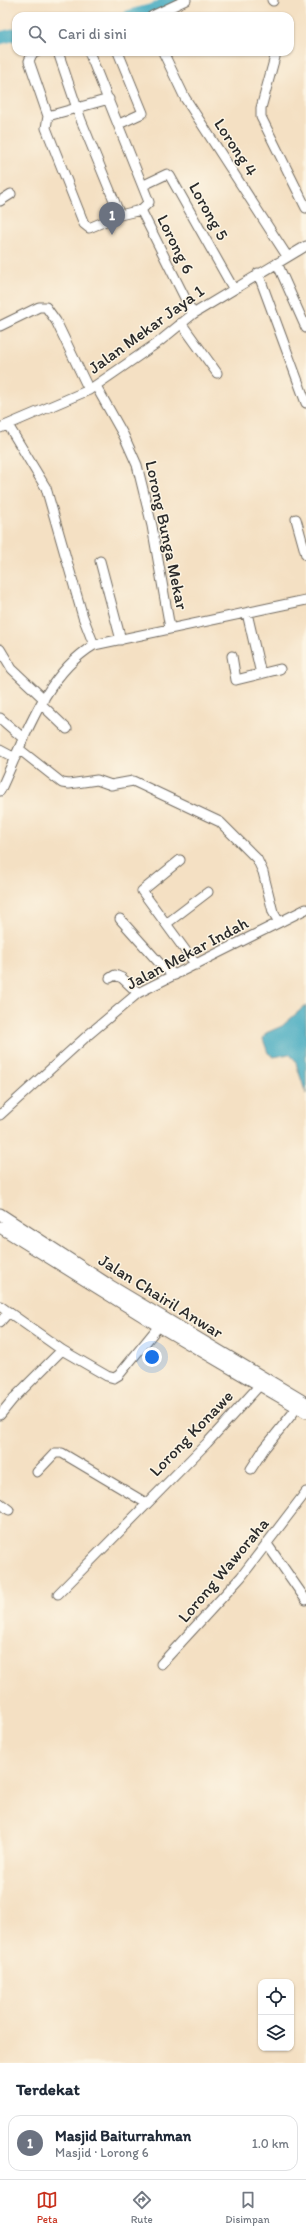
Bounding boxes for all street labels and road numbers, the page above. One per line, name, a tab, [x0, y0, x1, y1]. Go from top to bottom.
street label: Lorong 4	[210, 115, 262, 179]
street label: Lorong 5	[185, 179, 233, 244]
street label: Lorong 6	[153, 211, 199, 277]
street label: Jalan Mekar Jaya 1	[84, 280, 208, 378]
street label: Lorong Bunga Mekar	[141, 459, 193, 612]
street label: Jalan Mekar Indah	[123, 912, 252, 994]
street label: Jalan Chairil Anwar	[95, 1250, 227, 1343]
street label: Lorong Konawe	[145, 1386, 237, 1480]
street label: Lorong Waworaha	[173, 1513, 273, 1626]

